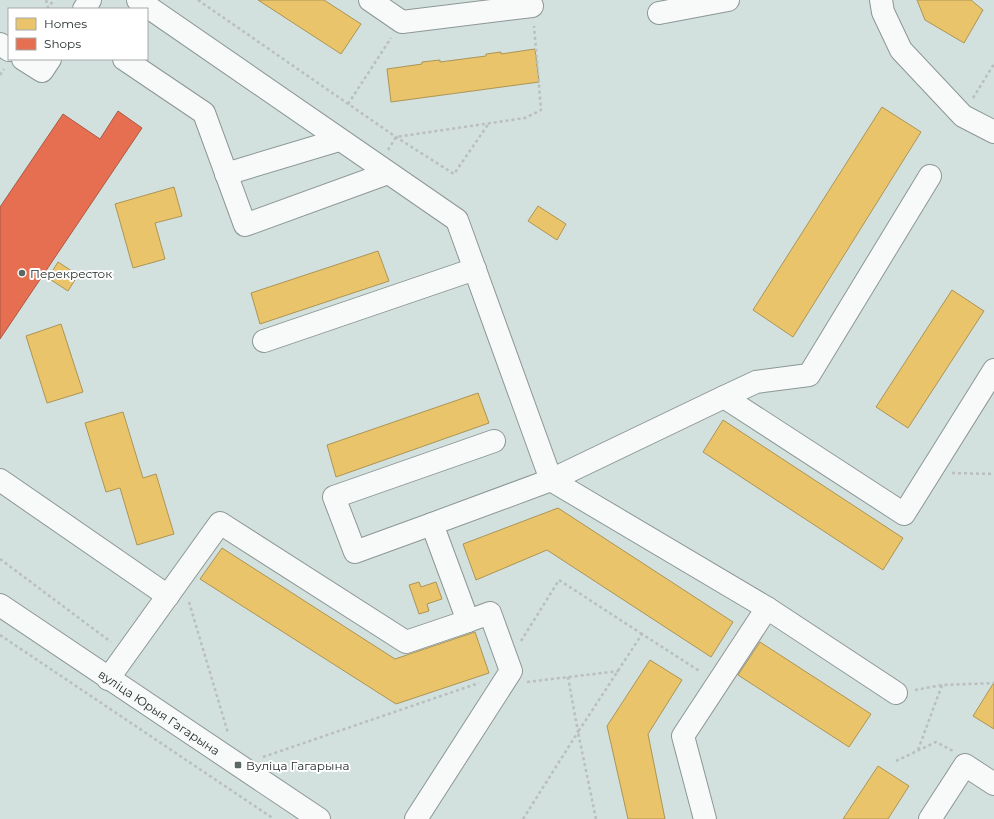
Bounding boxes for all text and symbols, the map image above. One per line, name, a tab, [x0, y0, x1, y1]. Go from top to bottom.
legend	[8, 8, 148, 60]
text: Homes	[44, 16, 87, 31]
text: Shops	[44, 36, 81, 51]
place label: Перекресток	[30, 266, 112, 281]
marker: Перекресток	[17, 268, 27, 278]
street label: вуліца Юрыя Гагарына	[96, 666, 223, 758]
place label: Вуліца Гагарына	[246, 758, 350, 773]
marker: Вуліца Гагарына	[233, 760, 243, 770]

